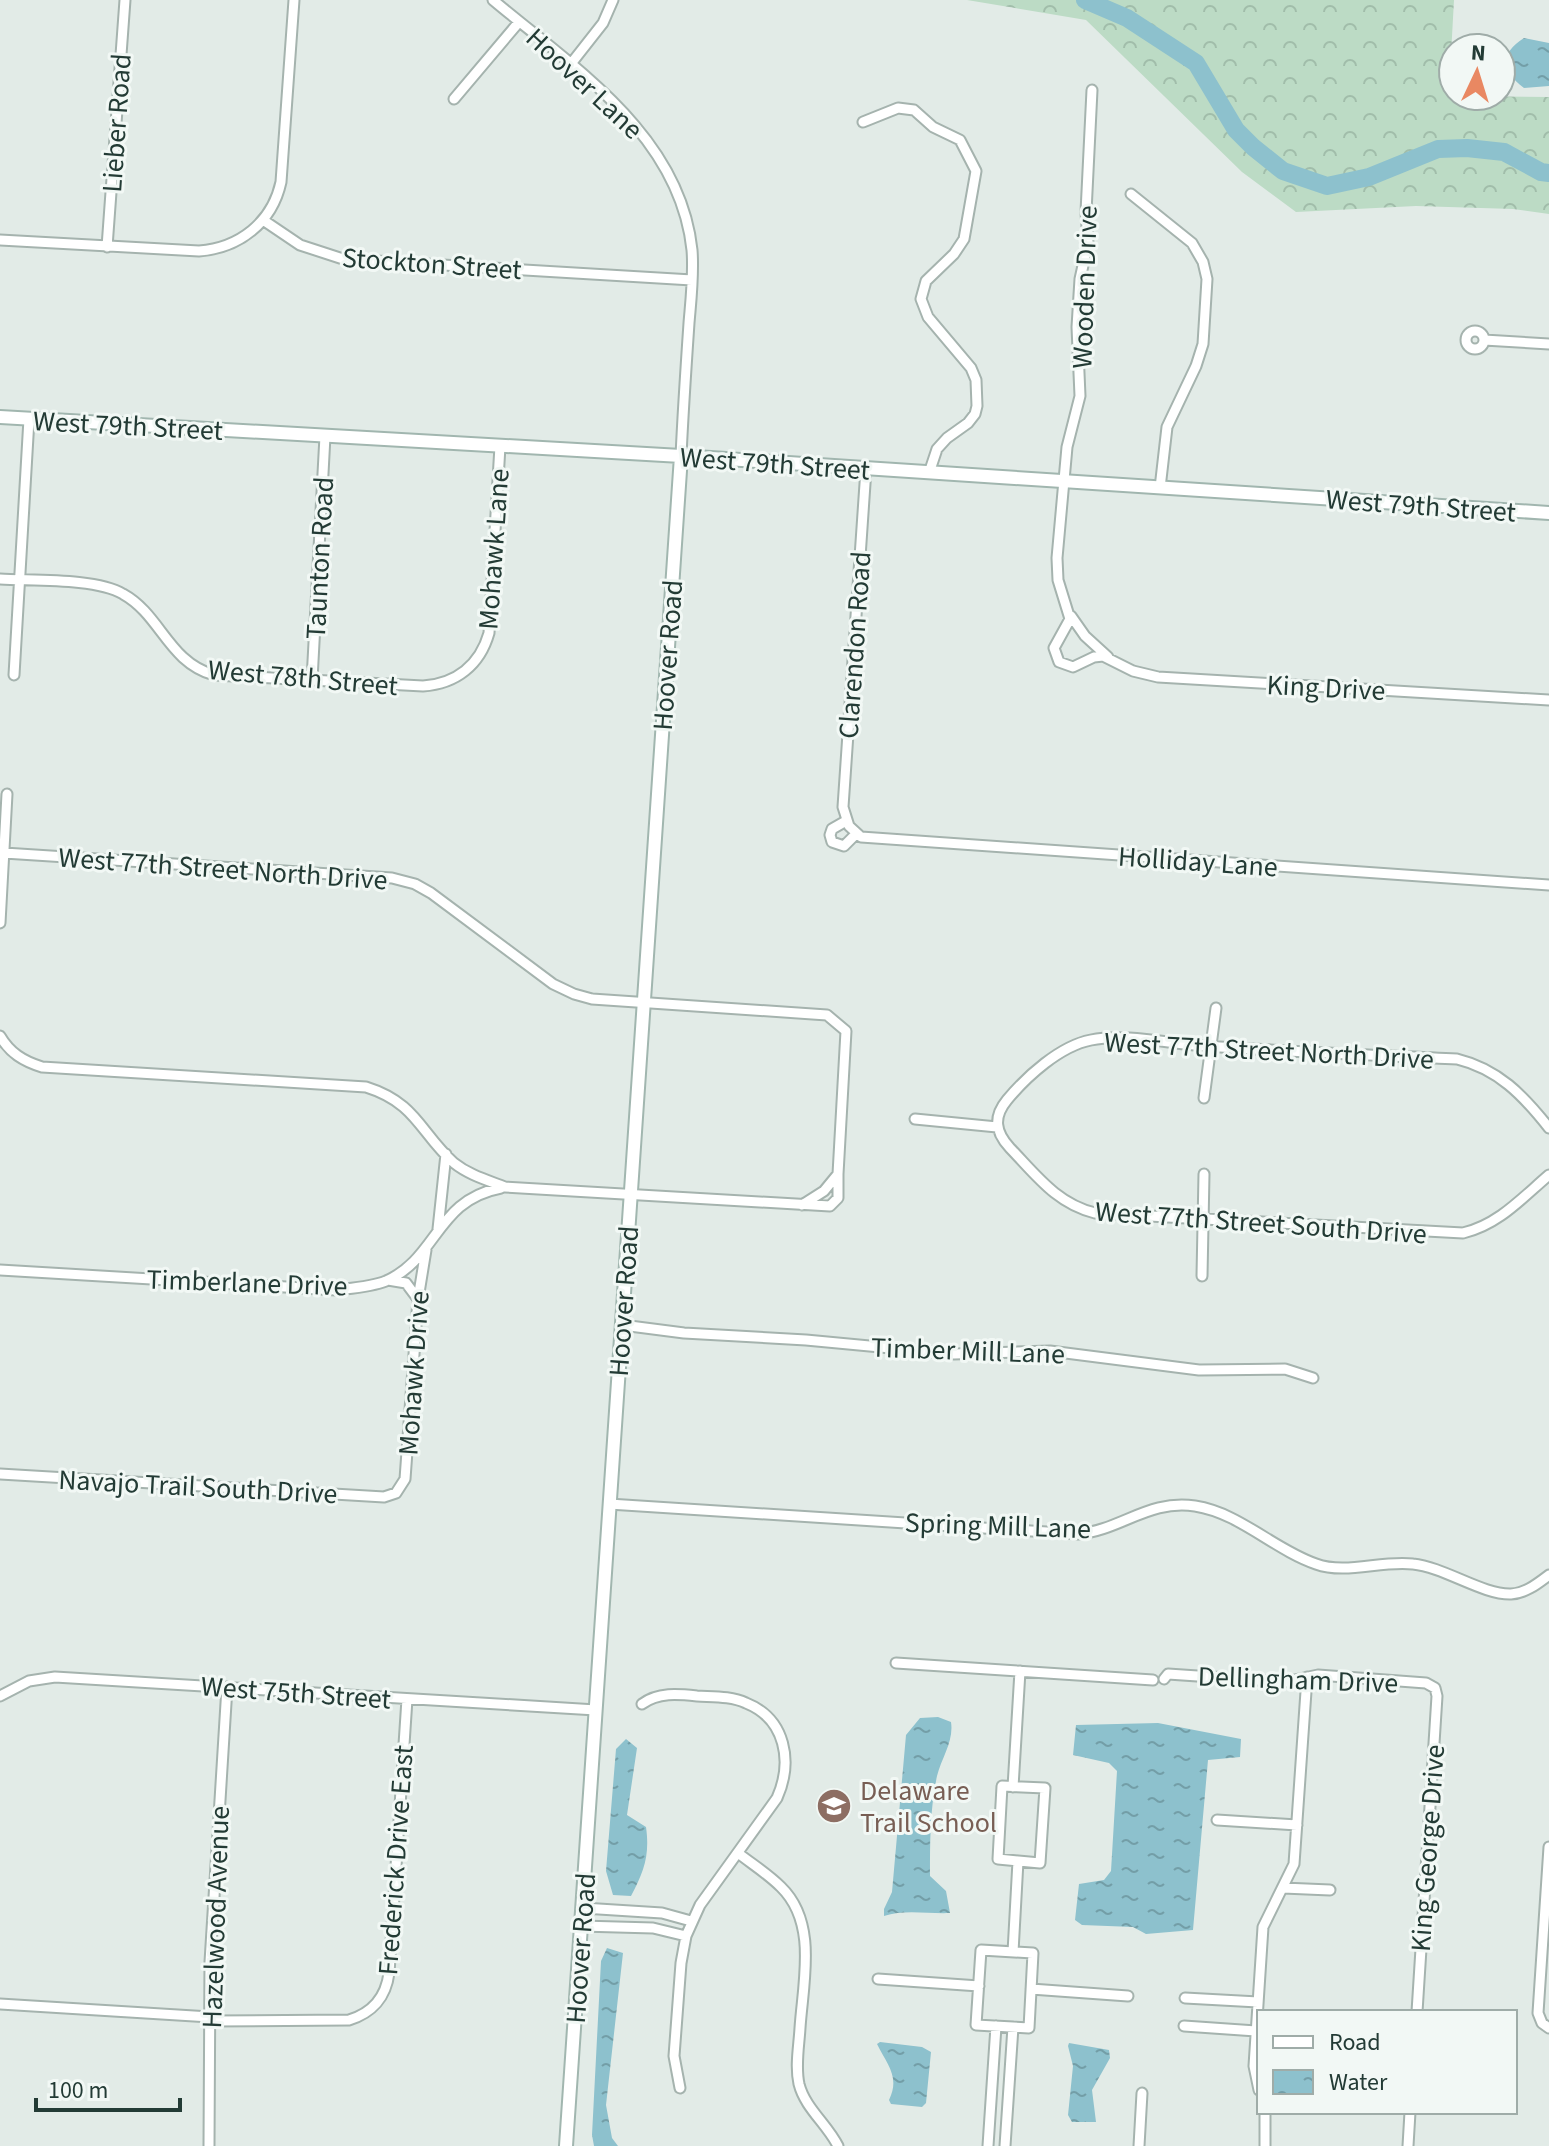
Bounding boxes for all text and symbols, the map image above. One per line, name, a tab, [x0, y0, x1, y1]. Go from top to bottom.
street label: Hoover Lane	[517, 19, 652, 149]
north arrow	[1437, 32, 1517, 112]
text: N	[1470, 37, 1487, 70]
street label: Lieber Road	[92, 52, 142, 194]
street label: Wooden Drive	[1062, 205, 1108, 369]
street label: Stockton Street	[341, 238, 524, 290]
street label: West 79th Street	[32, 401, 225, 451]
street label: West 79th Street	[679, 437, 872, 491]
street label: Mohawk Lane	[468, 467, 520, 631]
street label: Taunton Road	[296, 476, 344, 640]
street label: West 79th Street	[1325, 479, 1518, 533]
street label: Clarendon Road	[829, 550, 881, 740]
street label: Hoover Road	[643, 578, 693, 732]
street label: West 78th Street	[206, 650, 400, 706]
street label: King Drive	[1266, 665, 1386, 711]
street label: Holliday Lane	[1117, 836, 1279, 888]
street label: West 77th Street North Drive	[57, 838, 389, 900]
street label: West 77th Street North Drive	[1103, 1022, 1435, 1080]
street label: West 77th Street South Drive	[1094, 1191, 1428, 1255]
street label: Hoover Road	[599, 1224, 649, 1378]
street label: Timberlane Drive	[146, 1260, 348, 1306]
street label: Mohawk Drive	[388, 1289, 440, 1457]
street label: Timber Mill Lane	[870, 1328, 1066, 1374]
street label: Navajo Trail South Drive	[57, 1460, 339, 1514]
street label: Spring Mill Lane	[904, 1503, 1092, 1549]
street label: Dellingham Drive	[1197, 1657, 1399, 1703]
street label: West 75th Street	[200, 1666, 393, 1720]
street label: Frederick Drive East	[368, 1743, 424, 1977]
street label: King George Drive	[1401, 1743, 1455, 1953]
place label: Delaware Trail School	[860, 1771, 997, 1843]
school or university icon: Delaware Trail School	[815, 1787, 853, 1825]
street label: Hazelwood Avenue	[192, 1805, 240, 2029]
street label: Hoover Road	[556, 1871, 606, 2025]
legend	[1257, 2010, 1517, 2114]
text: Road	[1329, 2025, 1381, 2060]
scale bar	[36, 2062, 180, 2112]
text: Water	[1329, 2065, 1388, 2100]
text: 100 m	[48, 2073, 108, 2108]

